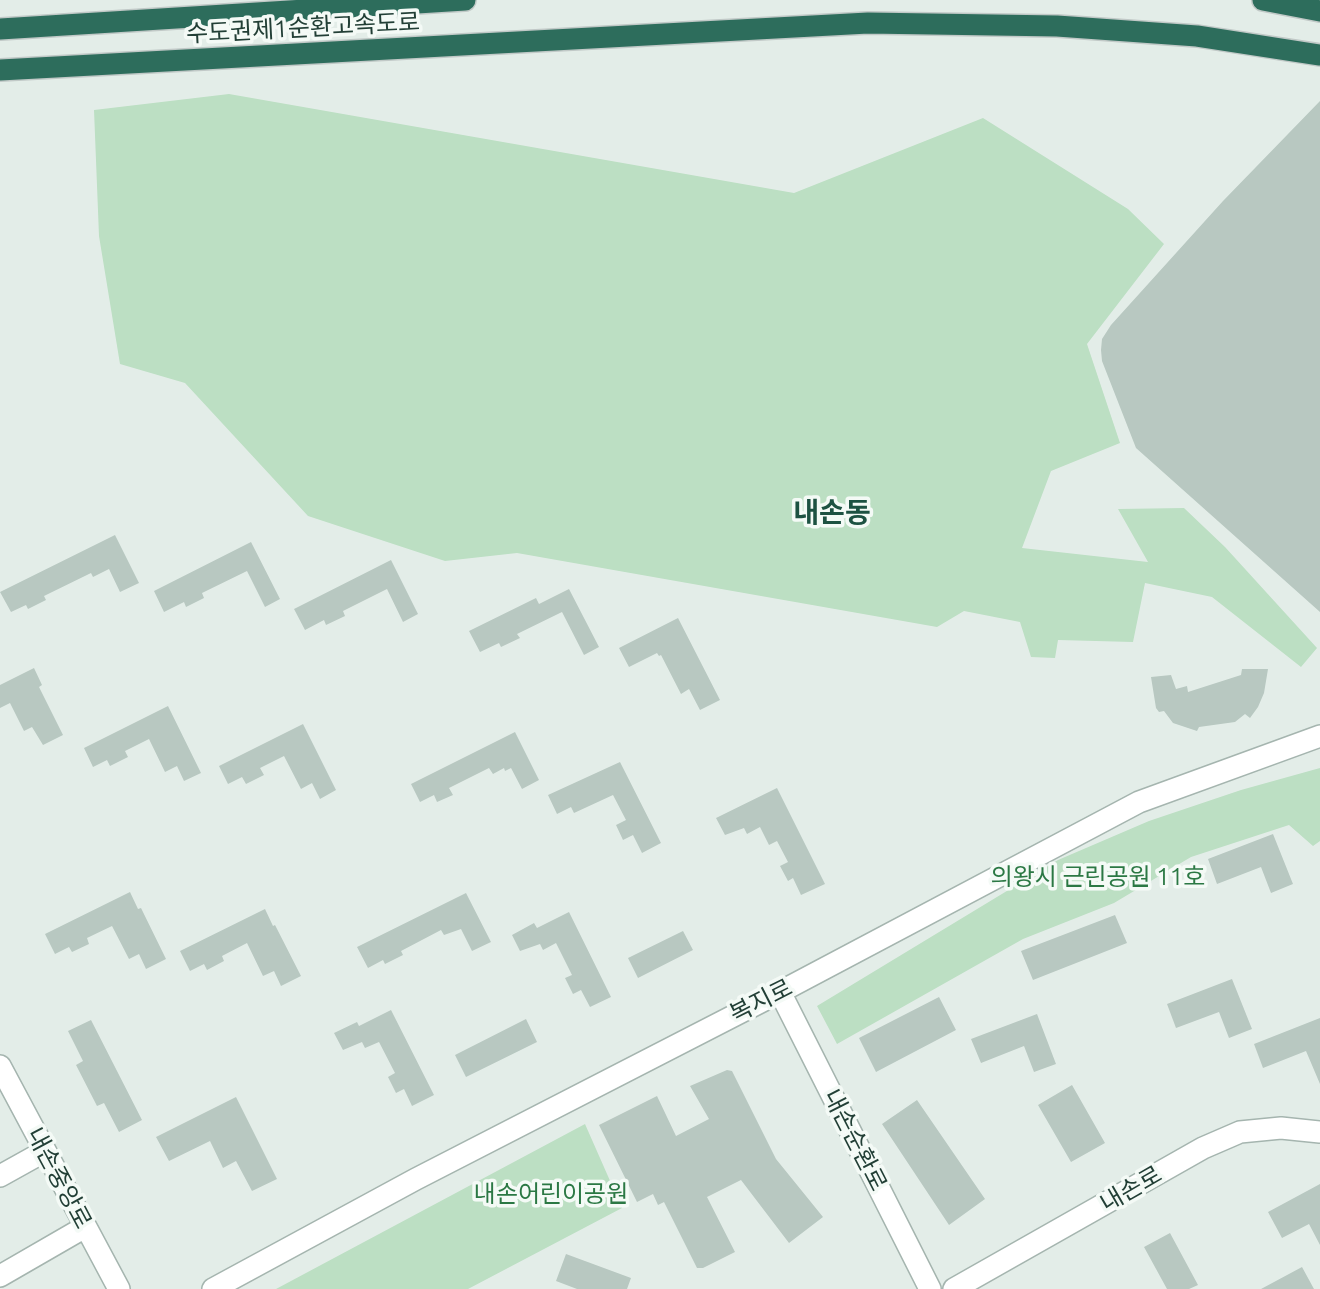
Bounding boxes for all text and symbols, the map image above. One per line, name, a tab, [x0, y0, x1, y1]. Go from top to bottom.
street label: 수도권제1순환고속도로	[185, 7, 421, 49]
district label: 내손동	[793, 496, 871, 530]
park label: 의왕시 근린공원 11호	[991, 863, 1205, 891]
street label: 복지로	[725, 973, 797, 1029]
street label: 내손순환로	[817, 1084, 893, 1196]
street label: 내손중앙로	[20, 1123, 98, 1233]
street label: 내손로	[1095, 1160, 1167, 1218]
park label: 내손어린이공원	[474, 1180, 628, 1208]

